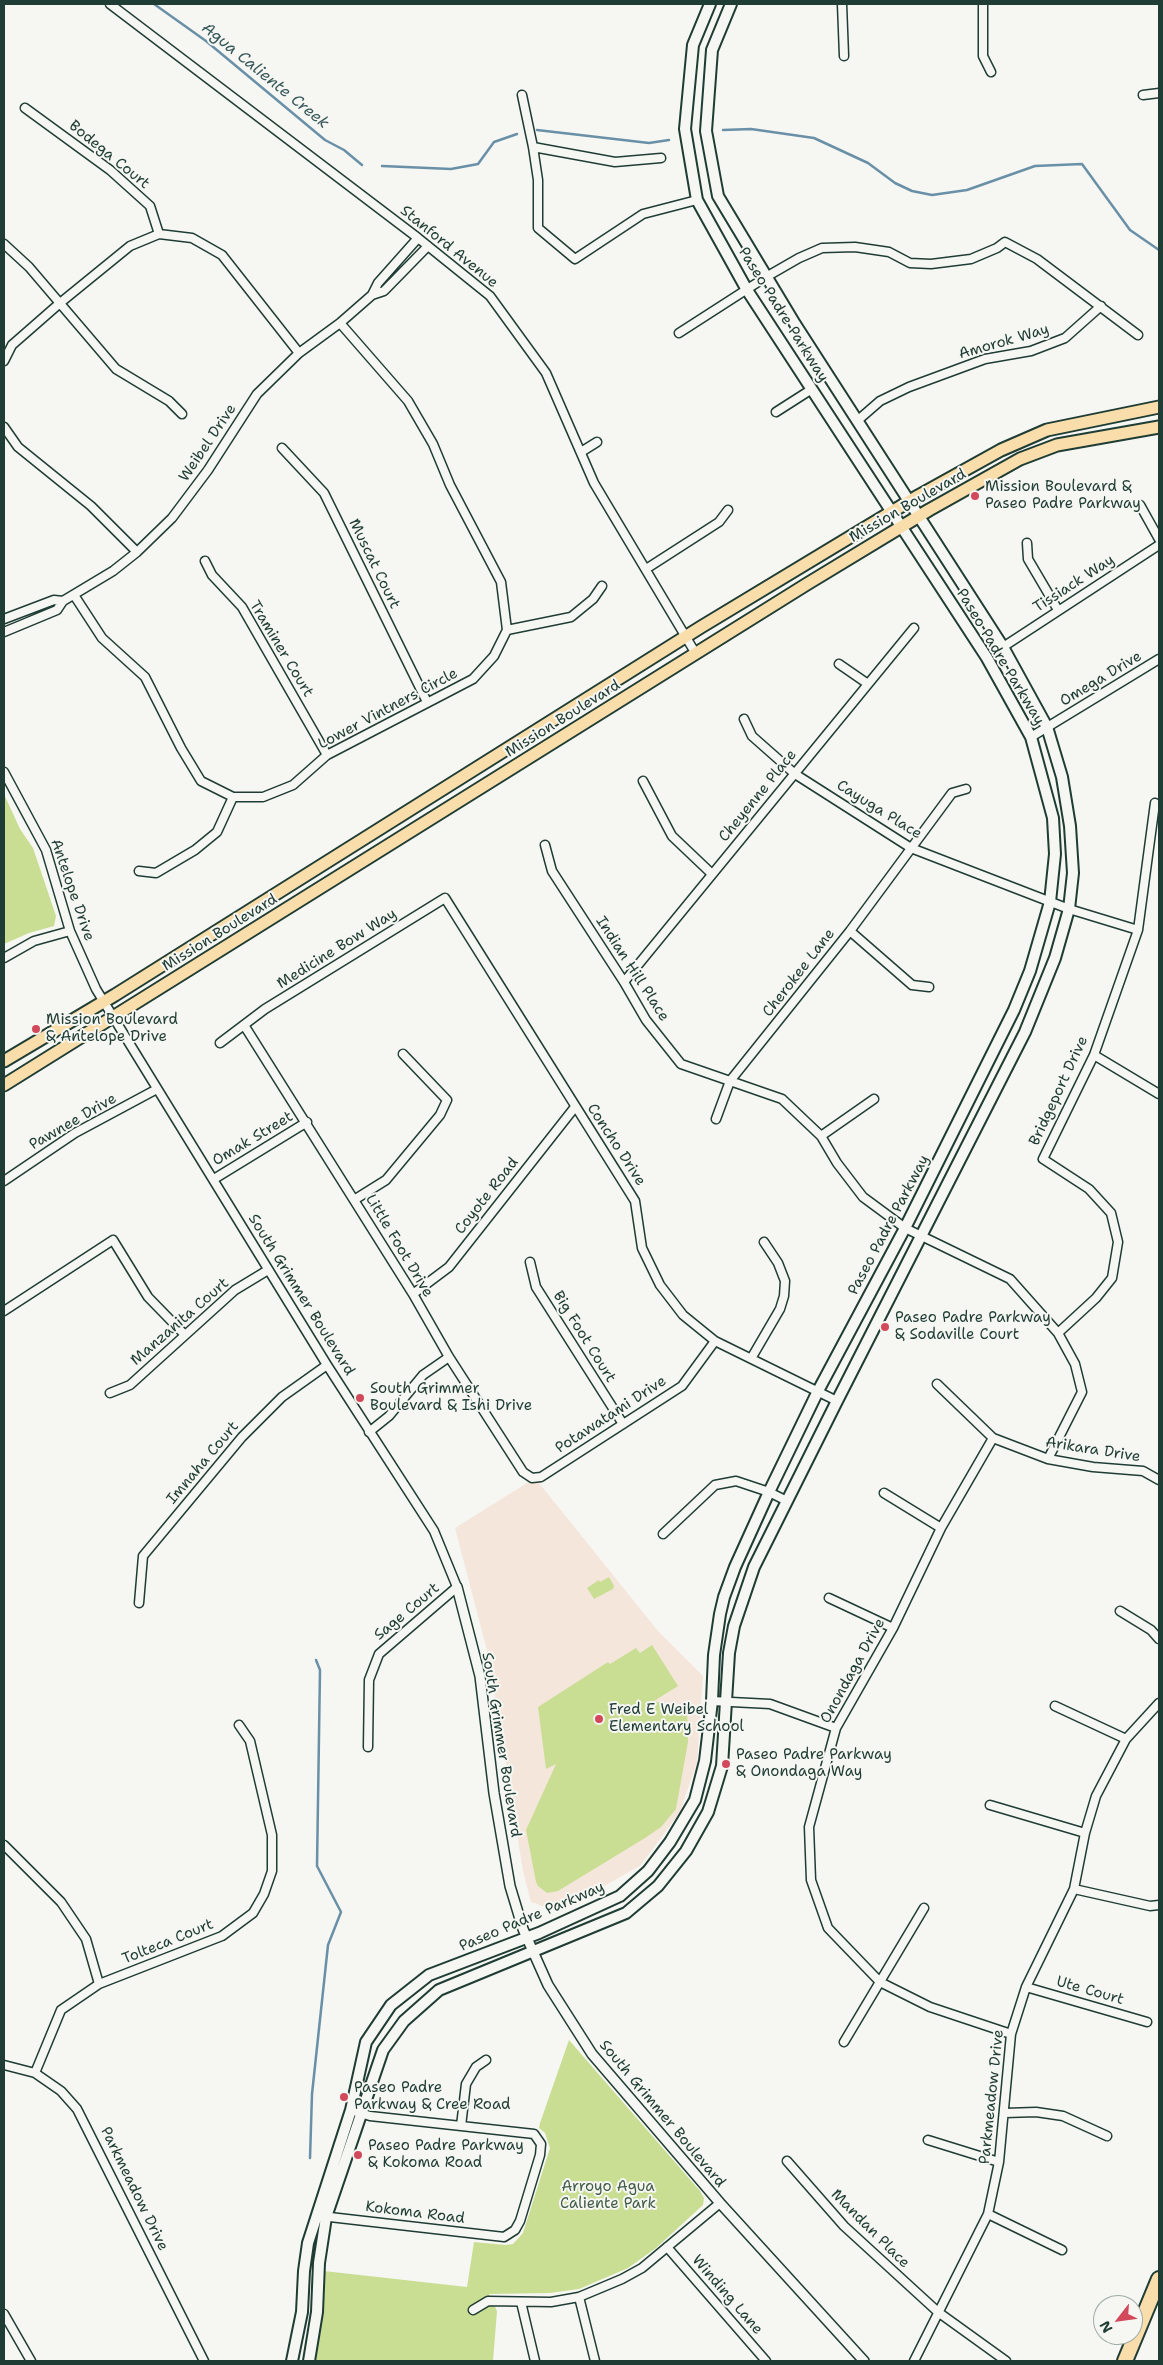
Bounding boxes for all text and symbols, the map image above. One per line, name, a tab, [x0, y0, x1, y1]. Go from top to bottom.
water label: Agua Caliente Creek	[198, 19, 332, 133]
street label: Bodega Court	[65, 117, 153, 193]
street label: Stanford Avenue	[396, 202, 502, 292]
street label: Paseo Padre Parkway	[734, 244, 832, 386]
street label: Amorok Way	[957, 321, 1051, 363]
street label: Weibel Drive	[175, 401, 241, 485]
street label: Mission Boulevard	[846, 465, 970, 547]
place label: Mission Boulevard & Paseo Padre Parkway	[985, 478, 1141, 513]
marker: Mission Boulevard & Paseo Padre Parkway	[969, 490, 981, 502]
street label: Muscat Court	[344, 516, 404, 612]
street label: Tissiack Way	[1030, 551, 1118, 617]
street label: Paseo Padre Parkway	[952, 586, 1048, 728]
street label: Traminer Court	[245, 597, 317, 701]
street label: Omega Drive	[1057, 648, 1145, 710]
street label: Lower Vintners Circle	[315, 665, 461, 753]
street label: Mission Boulevard	[502, 676, 624, 762]
street label: Cheyenne Place	[715, 746, 801, 846]
street label: Cayuga Place	[833, 777, 925, 843]
street label: Antelope Drive	[46, 837, 98, 943]
street label: Mission Boulevard	[159, 890, 281, 976]
street label: Medicine Bow Way	[274, 905, 400, 993]
street label: Indian Hill Place	[591, 913, 673, 1025]
street label: Cherokee Lane	[759, 925, 839, 1021]
place label: Mission Boulevard & Antelope Drive	[46, 1011, 178, 1046]
marker: Mission Boulevard & Antelope Drive	[30, 1023, 42, 1035]
street label: Bridgeport Drive	[1026, 1033, 1092, 1149]
street label: Pawnee Drive	[26, 1090, 120, 1154]
street label: Concho Drive	[583, 1101, 649, 1189]
street label: Omak Street	[209, 1108, 297, 1170]
street label: Paseo Padre Parkway	[844, 1152, 934, 1298]
street label: Coyote Road	[451, 1154, 523, 1238]
street label: Little Foot Drive	[361, 1191, 437, 1301]
street label: South Grimmer Boulevard	[244, 1211, 358, 1379]
street label: Manzanita Court	[127, 1275, 233, 1369]
street label: Big Foot Court	[549, 1288, 619, 1386]
place label: Paseo Padre Parkway & Sodaville Court	[895, 1309, 1051, 1344]
marker: Paseo Padre Parkway & Sodaville Court	[879, 1321, 891, 1333]
street label: Potawatami Drive	[552, 1372, 670, 1458]
place label: South Grimmer Boulevard & Ishi Drive	[370, 1380, 532, 1415]
marker: South Grimmer Boulevard & Ishi Drive	[354, 1392, 366, 1404]
street label: Imnaha Court	[163, 1418, 243, 1508]
street label: Arikara Drive	[1044, 1434, 1142, 1466]
street label: Sage Court	[371, 1579, 443, 1645]
street label: Onondaga Drive	[817, 1615, 889, 1727]
street label: South Grimmer Boulevard	[477, 1651, 525, 1839]
place label: Fred E Weibel Elementary School	[609, 1701, 744, 1736]
marker: Fred E Weibel Elementary School	[593, 1713, 605, 1725]
place label: Paseo Padre Parkway & Onondaga Way	[736, 1746, 892, 1781]
marker: Paseo Padre Parkway & Onondaga Way	[720, 1758, 732, 1770]
street label: Paseo Padre Parkway	[457, 1878, 607, 1956]
street label: Tolteca Court	[120, 1916, 216, 1968]
street label: Ute Court	[1054, 1973, 1126, 2009]
street label: Parkmeadow Drive	[976, 2029, 1008, 2165]
street label: South Grimmer Boulevard	[595, 2037, 729, 2191]
place label: Paseo Padre Parkway & Cree Road	[354, 2079, 511, 2114]
marker: Paseo Padre Parkway & Cree Road	[338, 2091, 350, 2103]
street label: Parkmeadow Drive	[96, 2124, 172, 2254]
place label: Paseo Padre Parkway & Kokoma Road	[368, 2137, 524, 2172]
marker: Paseo Padre Parkway & Kokoma Road	[352, 2149, 364, 2161]
park label: Arroyo Agua Caliente Park	[560, 2178, 656, 2213]
street label: Mandan Place	[827, 2186, 913, 2272]
street label: Kokoma Road	[364, 2198, 466, 2228]
street label: Winding Lane	[688, 2252, 766, 2338]
north arrow	[1093, 2295, 1143, 2345]
text: N	[1095, 2318, 1116, 2336]

